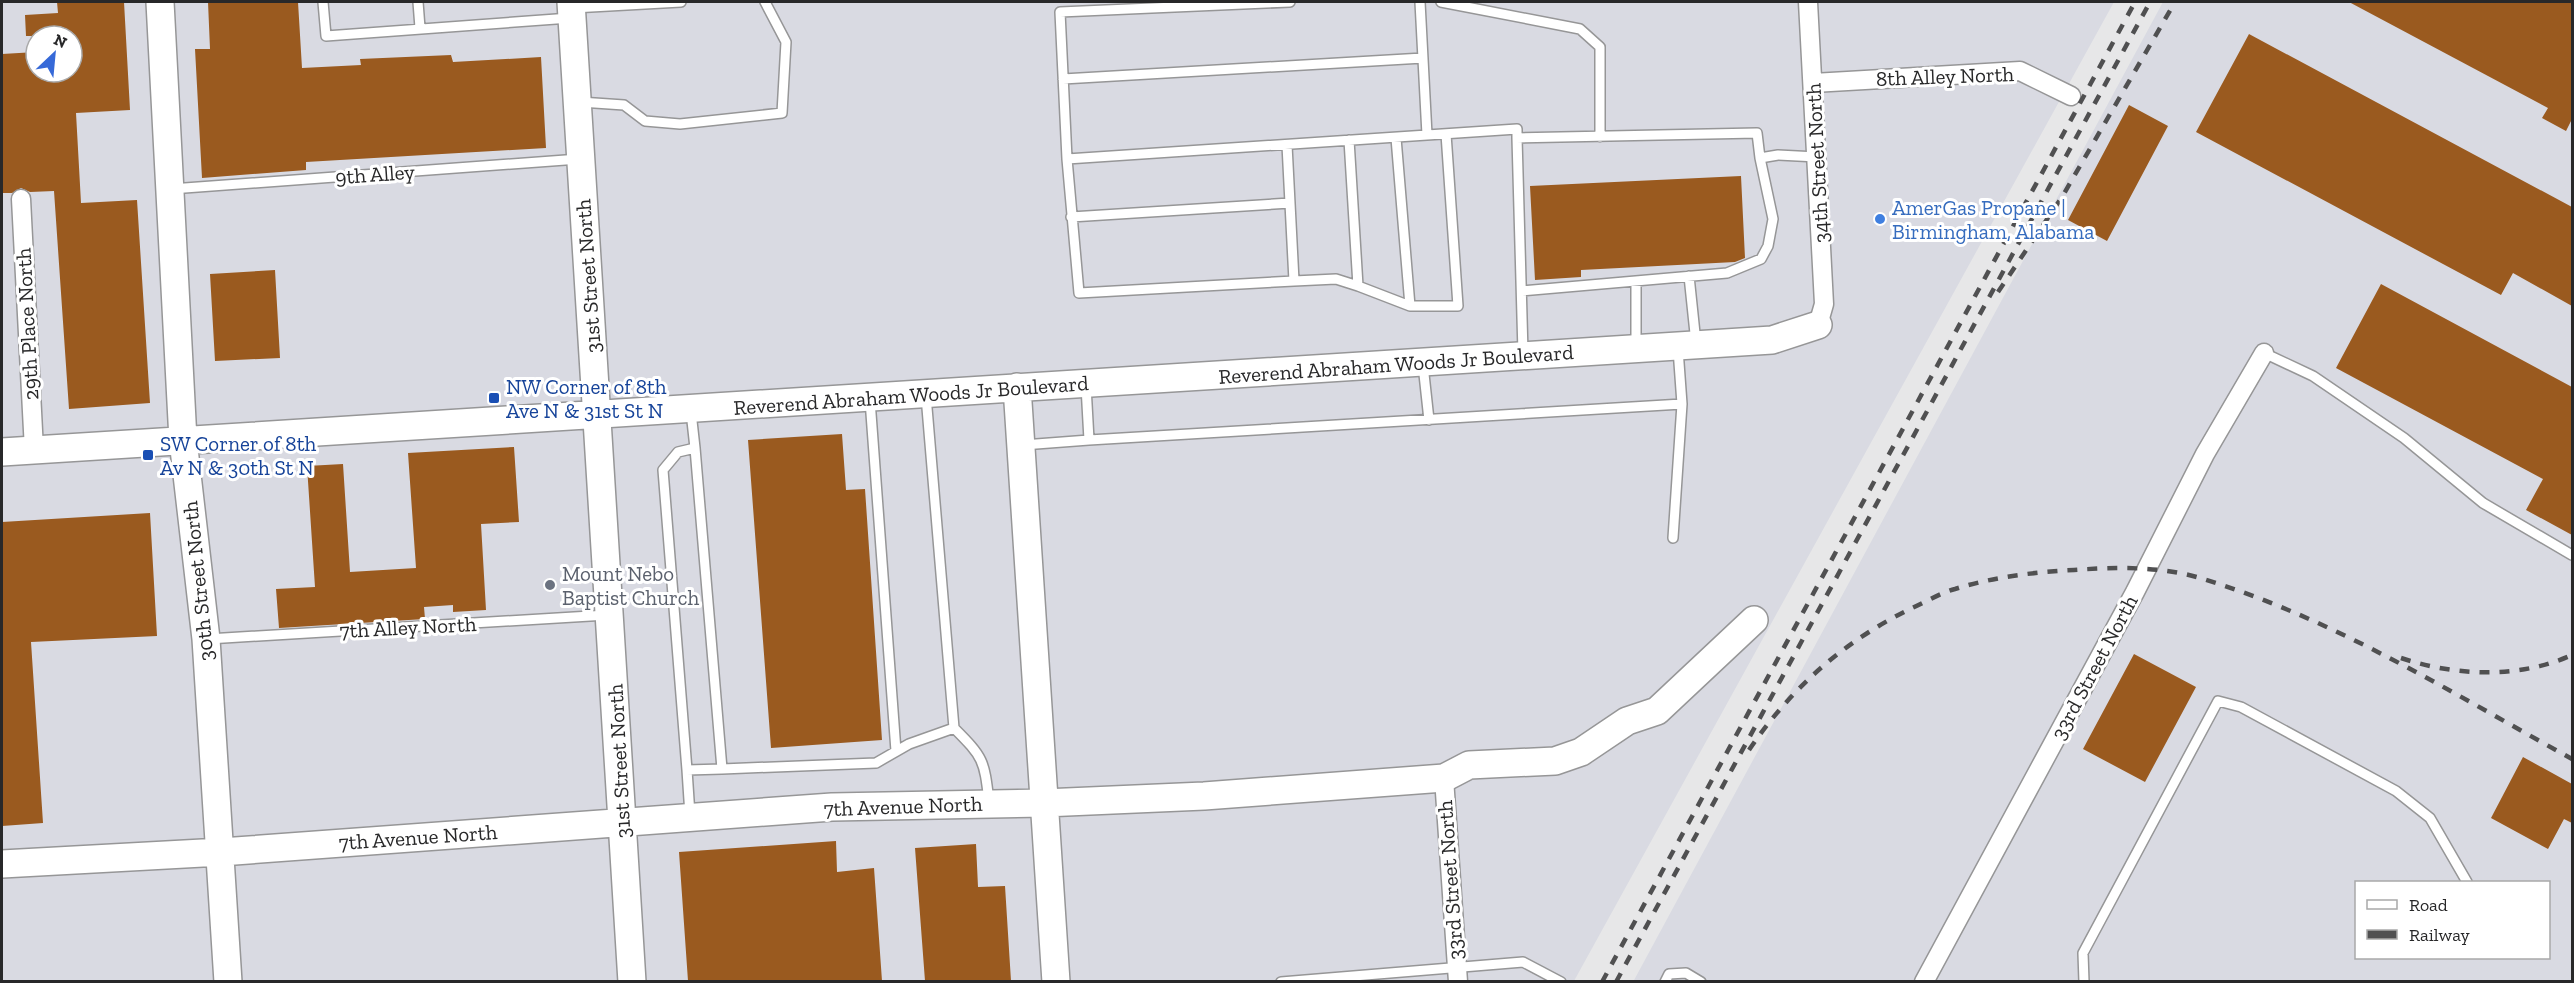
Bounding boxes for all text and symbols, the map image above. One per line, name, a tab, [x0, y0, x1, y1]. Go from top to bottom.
north arrow	[24, 24, 84, 84]
text: N	[51, 30, 70, 52]
street label: 8th Alley North	[1875, 61, 2015, 91]
street label: 34th Street North	[1800, 82, 1834, 244]
street label: 9th Alley	[334, 159, 416, 189]
place label: AmerGas Propane | Birmingham, Alabama	[1892, 195, 2094, 244]
street label: 31st Street North	[570, 198, 606, 354]
marker: AmerGas Propane | Birmingham, Alabama	[1873, 212, 1887, 226]
street label: 29th Place North	[11, 247, 43, 401]
street label: Reverend Abraham Woods Jr Boulevard	[1218, 339, 1575, 389]
street label: Reverend Abraham Woods Jr Boulevard	[733, 370, 1090, 420]
place label: NW Corner of 8th Ave N & 31st St N	[506, 374, 667, 423]
marker: NW Corner of 8th Ave N & 31st St N	[487, 391, 501, 405]
place label: SW Corner of 8th Av N & 30th St N	[160, 431, 316, 480]
marker: SW Corner of 8th Av N & 30th St N	[141, 448, 155, 462]
street label: 30th Street North	[177, 500, 219, 662]
place label: Mount Nebo Baptist Church	[562, 561, 699, 610]
marker: Mount Nebo Baptist Church	[543, 578, 557, 592]
street label: 33rd Street North	[2045, 590, 2143, 743]
street label: 7th Alley North	[339, 611, 477, 643]
street label: 31st Street North	[602, 683, 636, 839]
street label: 7th Avenue North	[823, 791, 983, 821]
street label: 33rd Street North	[1432, 799, 1468, 961]
street label: 7th Avenue North	[338, 819, 498, 855]
legend	[2355, 881, 2550, 959]
text: Road	[2409, 894, 2448, 916]
text: Railway	[2409, 924, 2471, 946]

